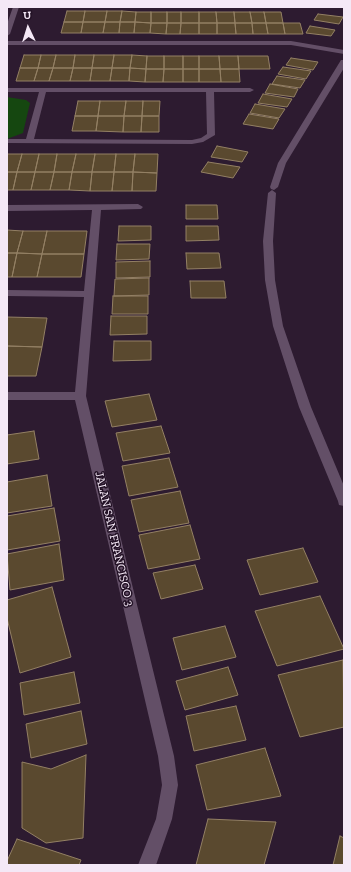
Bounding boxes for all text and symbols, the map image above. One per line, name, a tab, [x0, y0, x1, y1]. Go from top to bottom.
north arrow	[8, 8, 48, 48]
text: U	[23, 9, 32, 22]
street label: JALAN SAN FRANCISCO 3	[91, 470, 137, 608]

